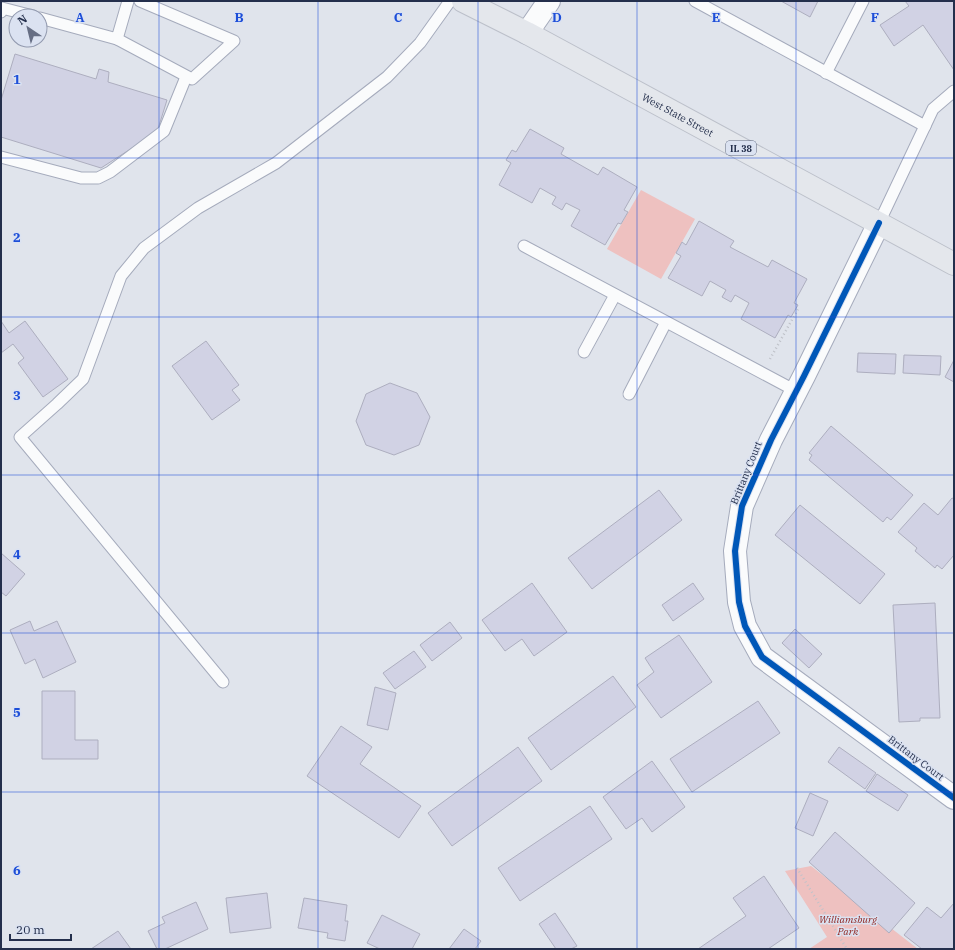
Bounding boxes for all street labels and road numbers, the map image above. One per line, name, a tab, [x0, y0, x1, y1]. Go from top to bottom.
street label: West State Street	[640, 90, 716, 139]
road number: IL 38	[726, 141, 756, 155]
street label: Brittany Court	[727, 439, 765, 506]
street label: Brittany Court	[885, 733, 947, 784]

